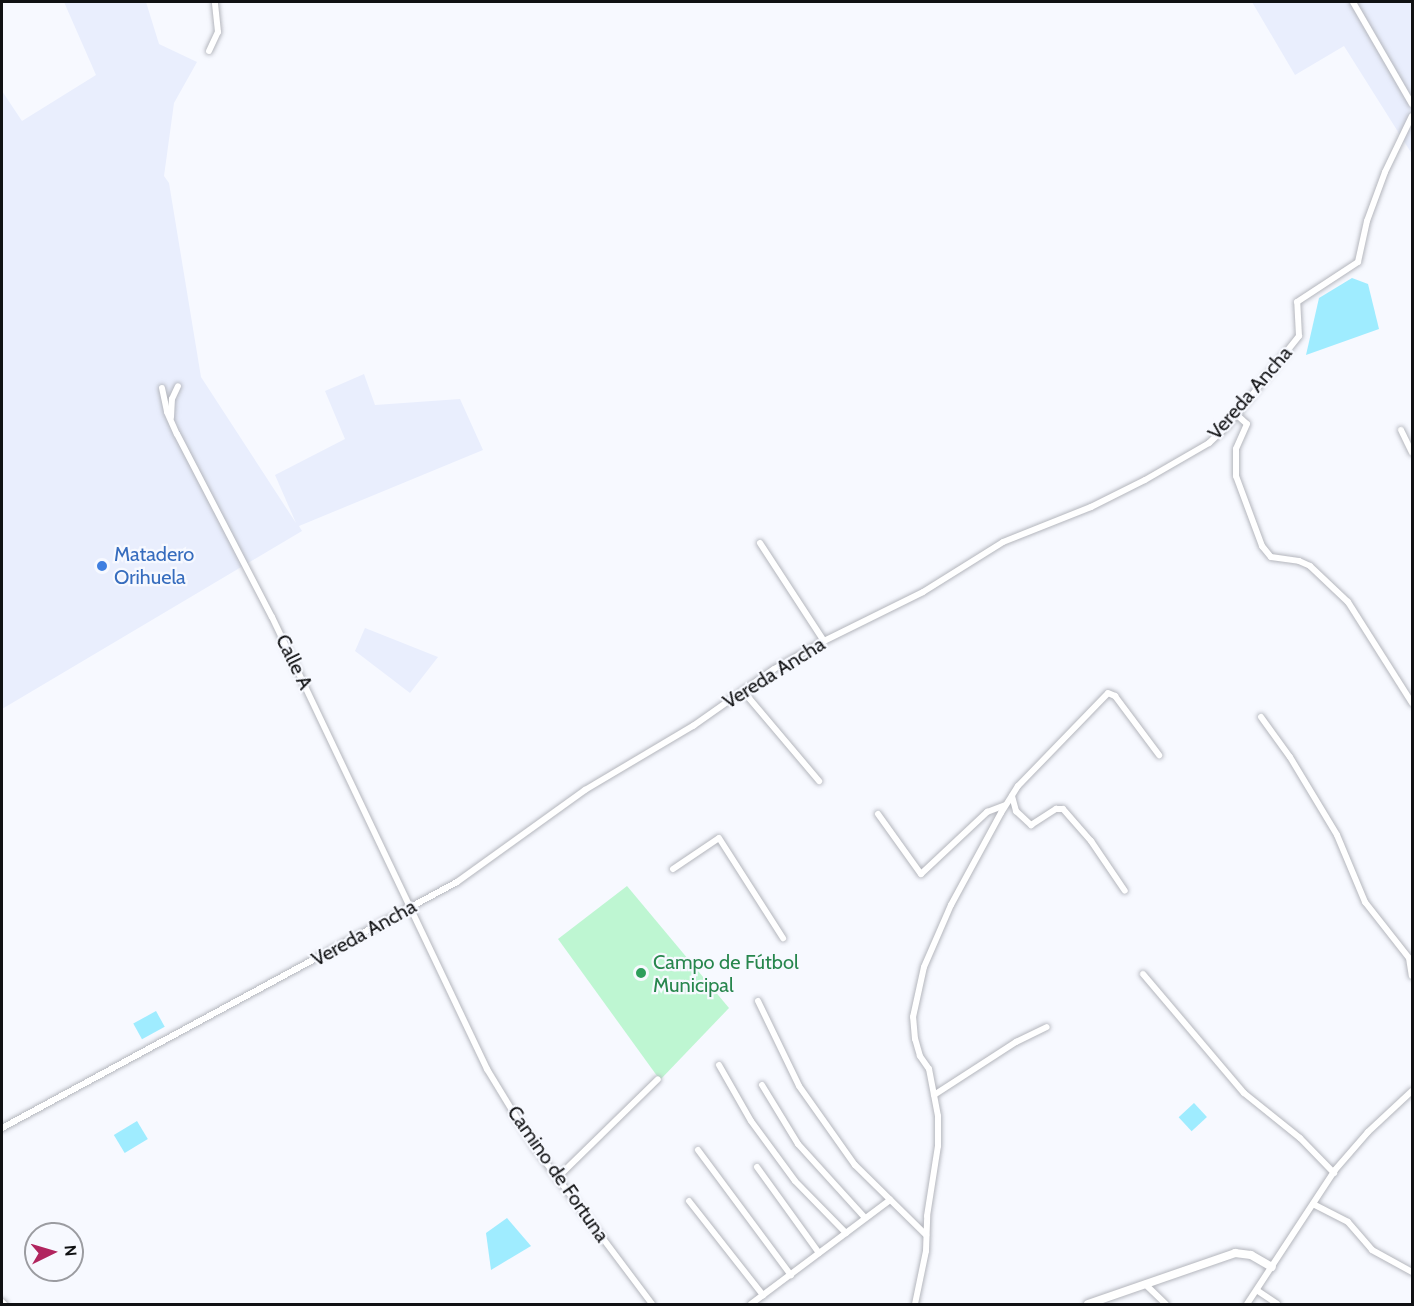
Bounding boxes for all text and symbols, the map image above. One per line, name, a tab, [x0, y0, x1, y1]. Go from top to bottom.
street label: Vereda Ancha	[1203, 341, 1297, 445]
place label: Matadero Orihuela	[114, 542, 194, 589]
marker: Matadero Orihuela	[95, 559, 109, 573]
street label: Calle A	[270, 631, 318, 693]
street label: Vereda Ancha	[719, 632, 829, 714]
street label: Vereda Ancha	[308, 894, 420, 972]
place label: Campo de Fútbol Municipal	[653, 950, 799, 997]
marker: Campo de Fútbol Municipal	[634, 966, 648, 980]
street label: Camino de Fortuna	[502, 1101, 614, 1247]
north arrow	[24, 1222, 84, 1282]
text: N	[60, 1244, 80, 1257]

